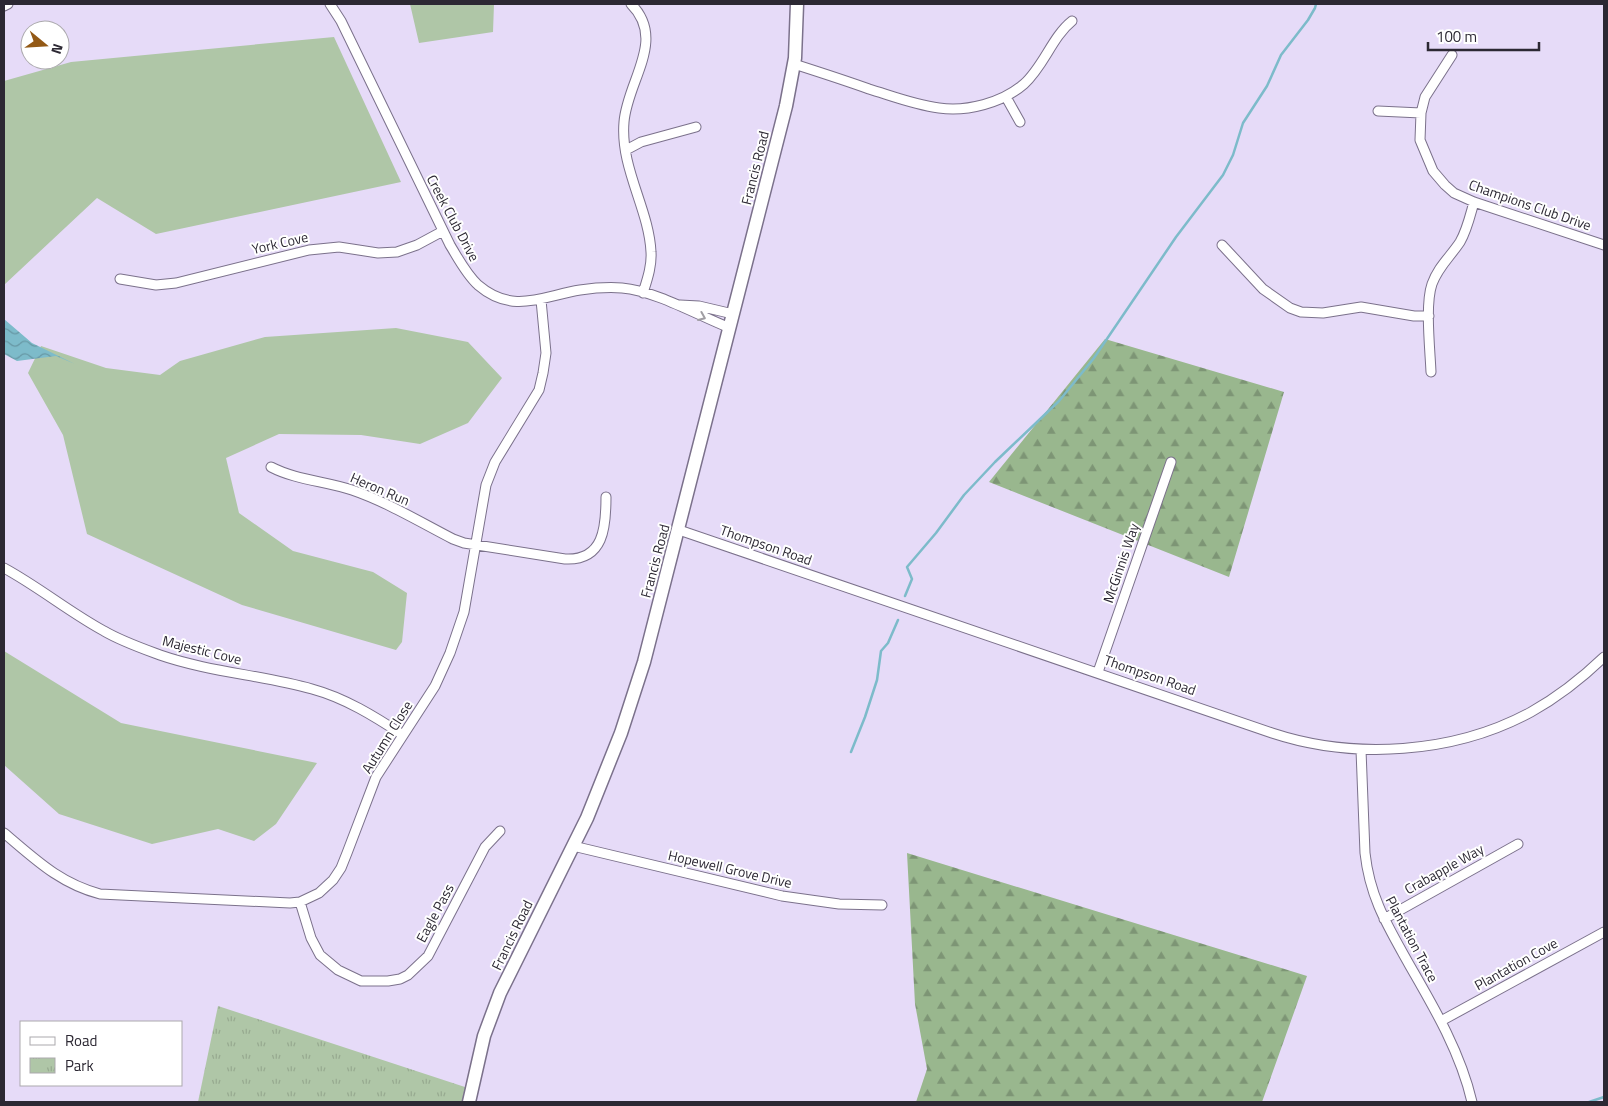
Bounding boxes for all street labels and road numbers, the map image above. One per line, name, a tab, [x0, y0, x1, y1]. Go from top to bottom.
street label: Francis Road	[735, 129, 774, 207]
street label: Creek Club Drive	[422, 171, 485, 265]
street label: Champions Club Drive	[1466, 174, 1594, 235]
street label: York Cove	[250, 226, 310, 259]
street label: Heron Run	[347, 467, 413, 510]
street label: Thompson Road	[717, 519, 815, 570]
street label: McGinnis Way	[1097, 520, 1144, 606]
street label: Francis Road	[635, 522, 674, 600]
street label: Majestic Cove	[160, 630, 244, 670]
street label: Thompson Road	[1101, 649, 1199, 700]
street label: Autumn Close	[356, 696, 417, 777]
street label: Crabapple Way	[1400, 838, 1487, 899]
street label: Hopewell Grove Drive	[666, 844, 794, 893]
street label: Eagle Pass	[410, 880, 459, 946]
street label: Plantation Trace	[1381, 892, 1444, 986]
street label: Francis Road	[486, 896, 538, 973]
street label: Plantation Cove	[1470, 932, 1561, 995]

